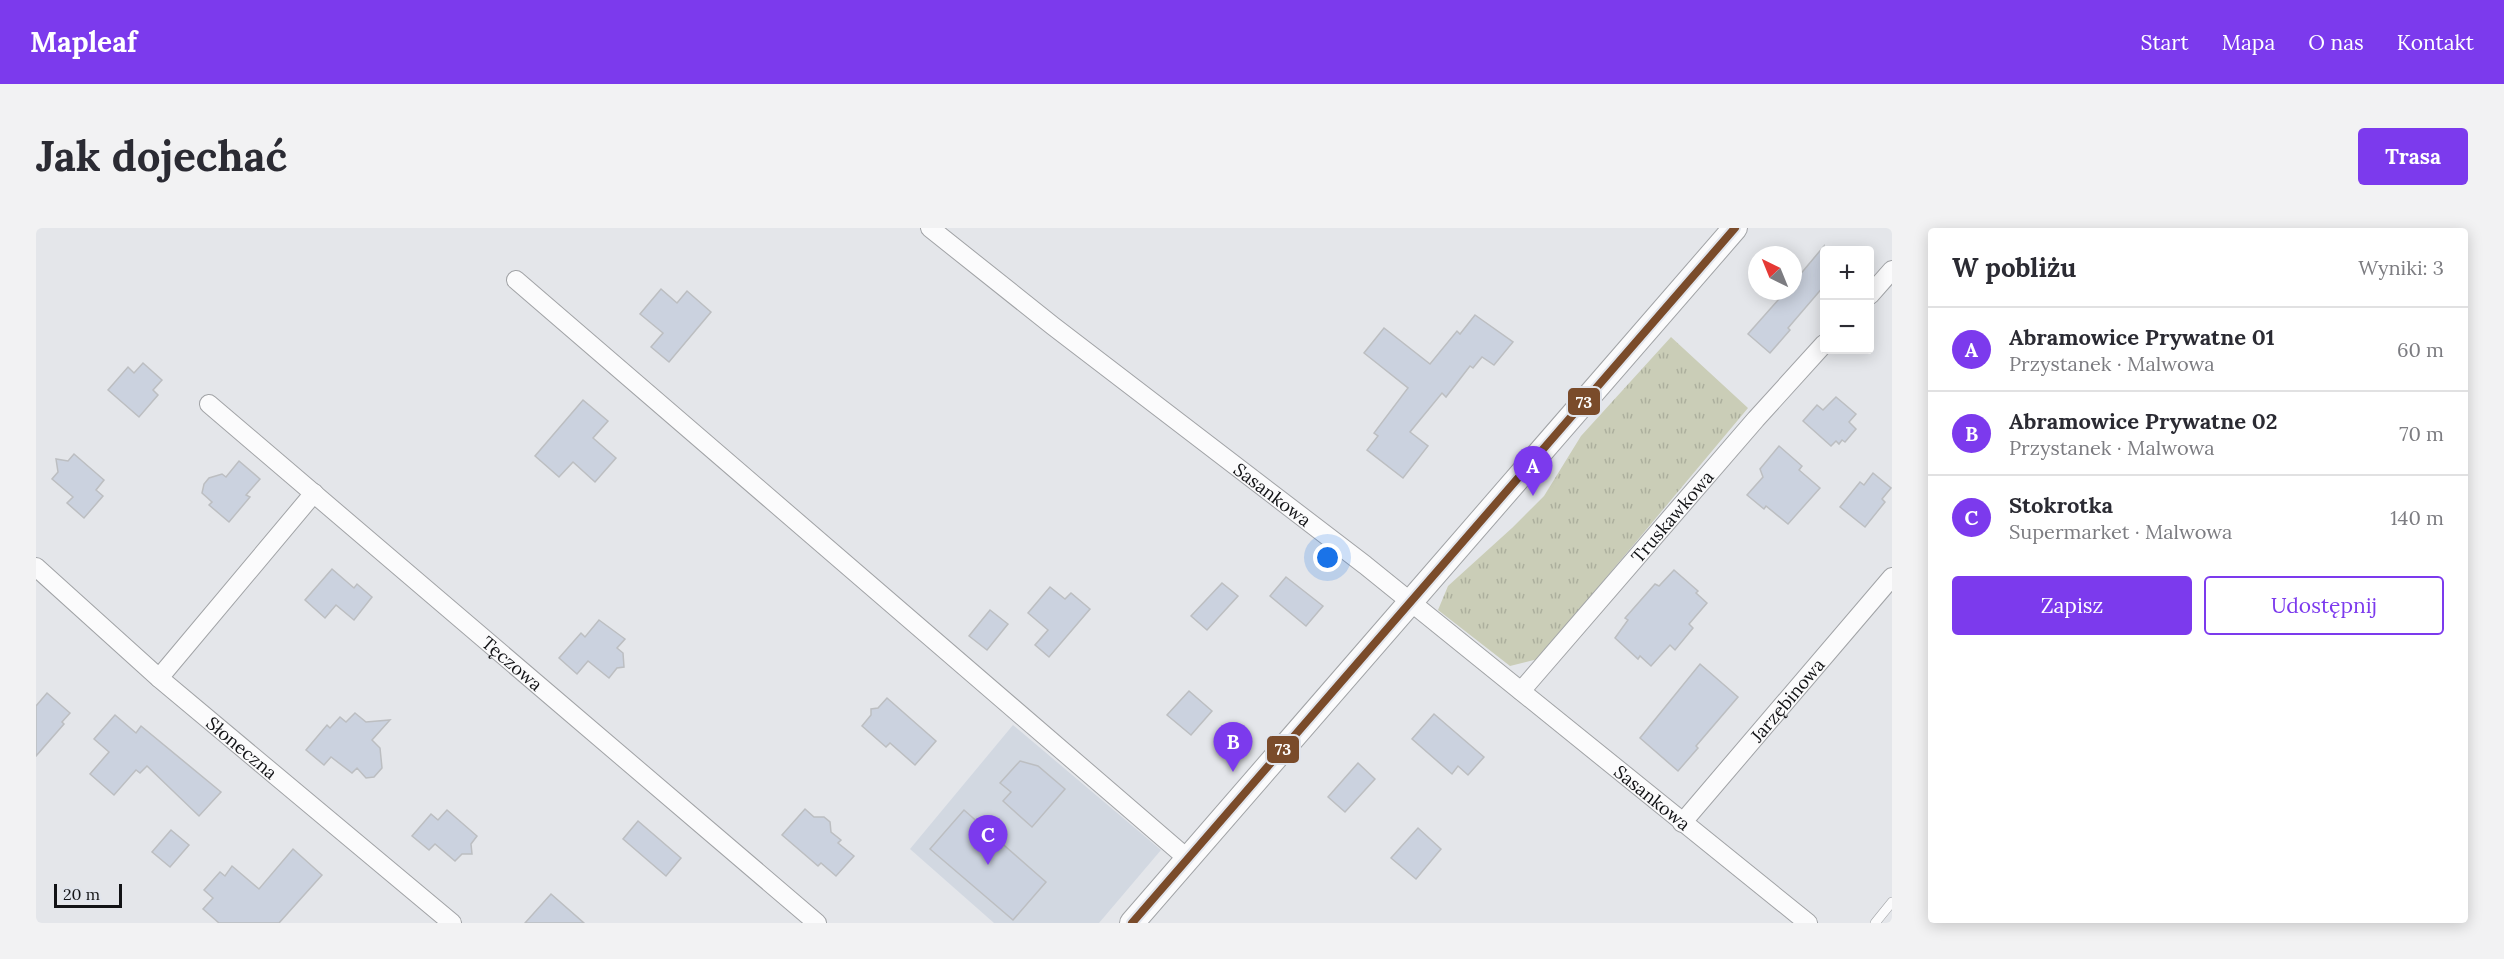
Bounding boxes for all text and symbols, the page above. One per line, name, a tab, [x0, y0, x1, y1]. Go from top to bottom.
text: Mapleaf	[30, 24, 137, 60]
text: Start	[2141, 29, 2189, 56]
text: Mapa	[2222, 29, 2275, 56]
text: O nas	[2308, 29, 2364, 56]
text: Kontakt	[2397, 29, 2474, 56]
button: Trasa	[2358, 128, 2468, 185]
text: Jak dojechać	[36, 129, 287, 183]
north arrow	[1748, 246, 1802, 300]
map controls	[1820, 246, 1874, 354]
button: +	[1820, 246, 1874, 300]
text: W pobliżu	[1952, 251, 2076, 284]
text: Wyniki: 3	[2358, 255, 2444, 280]
button: −	[1820, 300, 1874, 354]
text: Abramowice Prywatne 01	[2009, 323, 2275, 351]
text: A	[1965, 337, 1978, 362]
text: 60 m	[2397, 337, 2444, 362]
text: Przystanek · Malwowa	[2009, 351, 2215, 376]
line badge: 73	[1567, 387, 1601, 416]
text: 73	[1576, 392, 1592, 412]
text: Abramowice Prywatne 02	[2009, 407, 2278, 435]
text: B	[1965, 421, 1978, 446]
text: 70 m	[2399, 421, 2444, 446]
text: Przystanek · Malwowa	[2009, 435, 2215, 460]
pin: A	[1514, 446, 1552, 496]
street label: Sasankowa	[1229, 457, 1316, 531]
street label: Truskawkowa	[1626, 465, 1718, 567]
text: Stokrotka	[2009, 491, 2113, 519]
text: C	[1965, 505, 1978, 530]
text: 140 m	[2390, 505, 2444, 530]
text: Supermarket · Malwowa	[2009, 519, 2232, 544]
your location	[1313, 543, 1342, 572]
button: Zapisz	[1952, 576, 2192, 635]
button: Udostępnij	[2204, 576, 2444, 635]
street label: Tęczowa	[477, 631, 548, 695]
street label: Jarzębinowa	[1744, 653, 1829, 747]
street label: Słoneczna	[202, 711, 282, 784]
pin: B	[1214, 722, 1252, 772]
line badge: 73	[1266, 735, 1300, 764]
text: 73	[1275, 739, 1291, 759]
street label: Sasankowa	[1610, 760, 1695, 835]
pin: C	[968, 816, 1008, 865]
scale bar	[54, 881, 122, 908]
text: 20 m	[63, 884, 100, 904]

